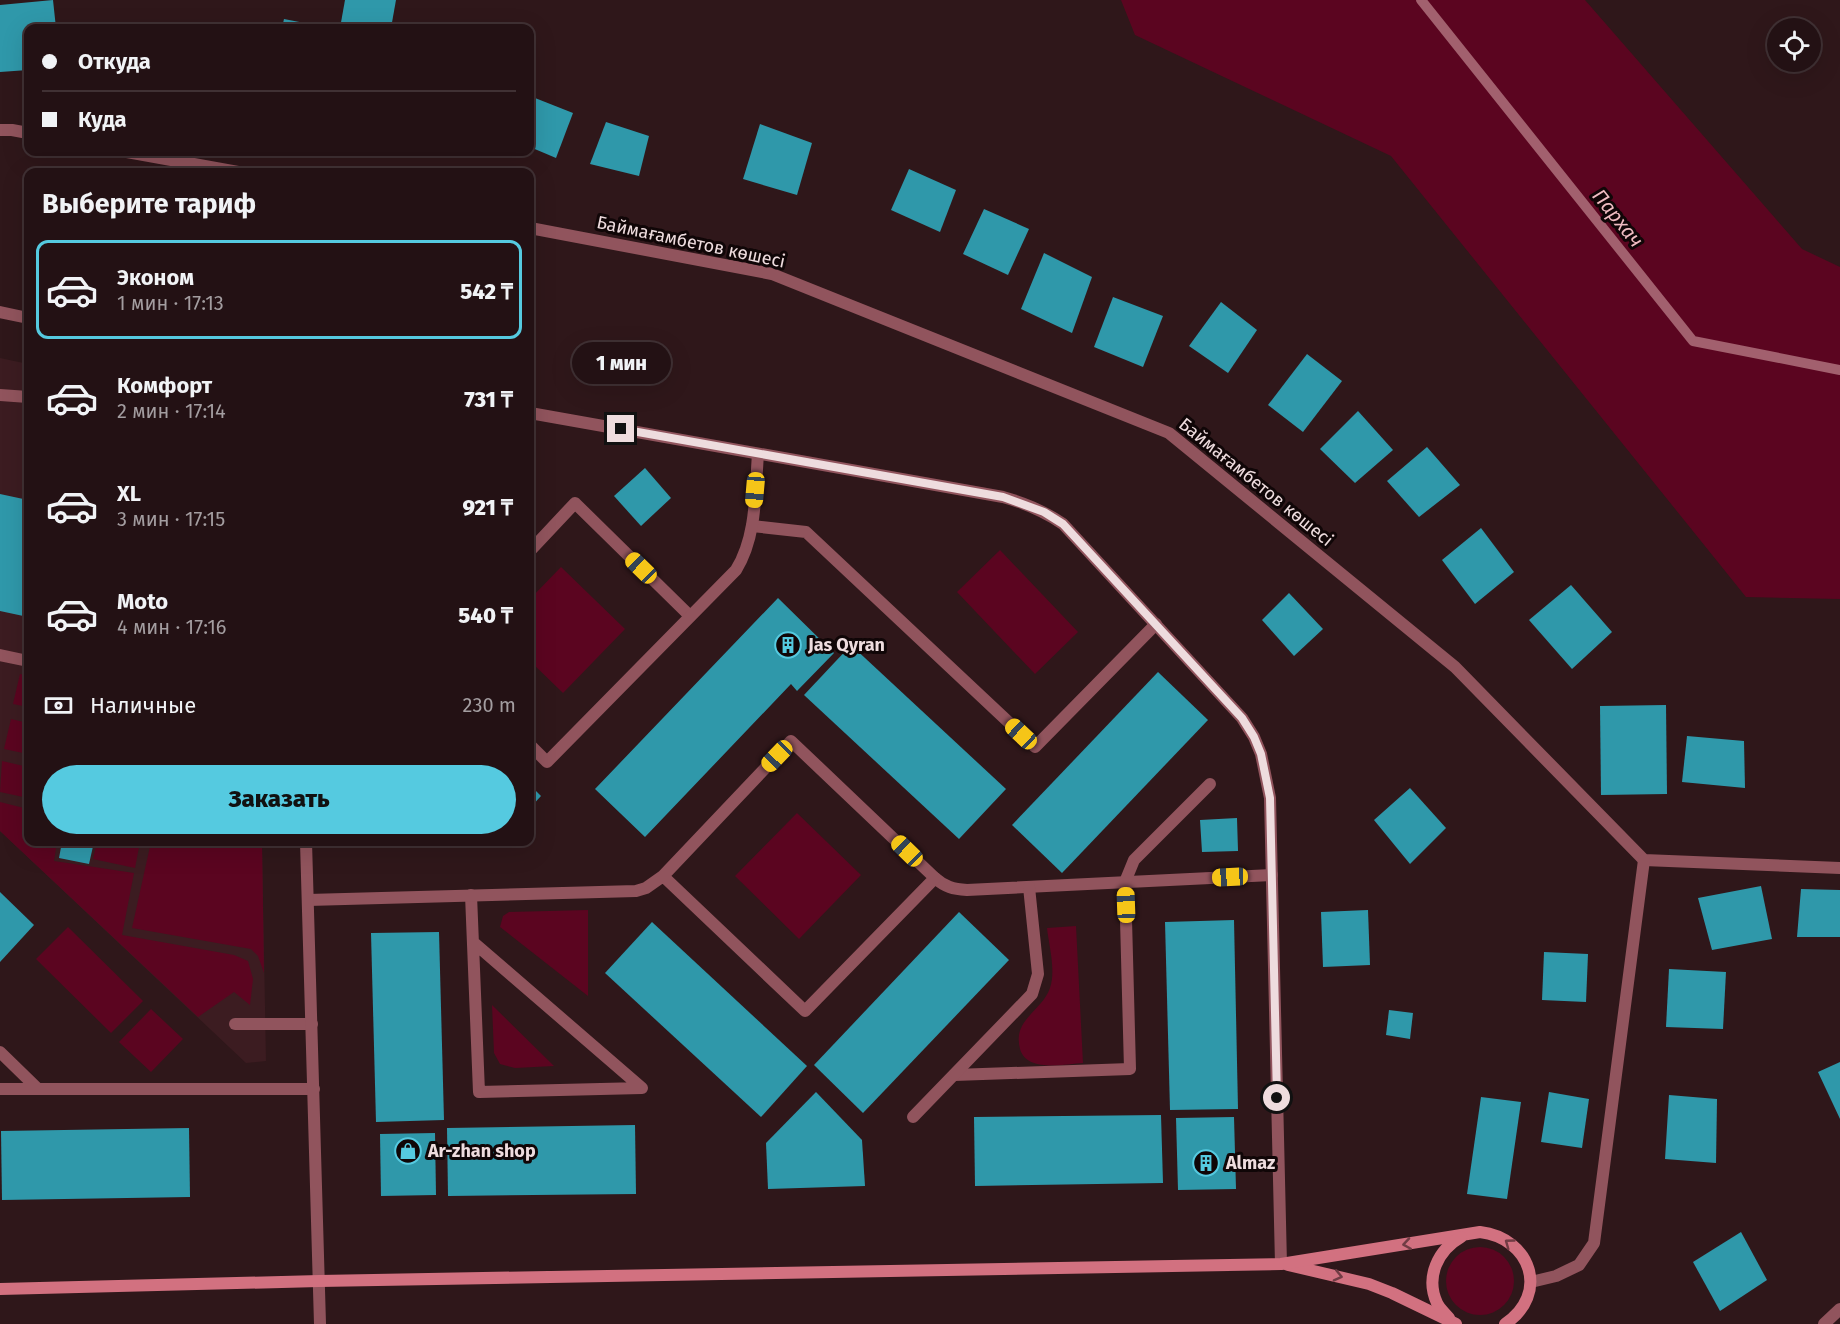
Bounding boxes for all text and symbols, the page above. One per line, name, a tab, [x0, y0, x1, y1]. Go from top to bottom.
map controls	[1767, 18, 1821, 72]
button: locate	[1767, 18, 1821, 72]
text: Откуда	[78, 48, 151, 75]
text: Куда	[78, 106, 127, 133]
water label: Пархач	[1587, 184, 1649, 252]
text: Выберите тариф	[42, 188, 256, 220]
street label: Баймағамбетов көшесі	[595, 211, 787, 273]
icon: car	[45, 263, 99, 317]
text: Эконом	[117, 264, 194, 291]
text: 542 ₸	[460, 278, 513, 305]
text: 1 мин · 17:13	[117, 291, 224, 315]
callout: 1 мин	[572, 342, 670, 384]
text: 1 мин	[596, 351, 647, 375]
icon: car	[45, 371, 99, 425]
text: Комфорт	[117, 372, 212, 399]
text: 731 ₸	[464, 386, 513, 413]
text: 2 мин · 17:14	[117, 399, 226, 423]
street label: Баймағамбетов көшесі	[1174, 413, 1338, 551]
route end	[607, 415, 634, 442]
car	[744, 471, 766, 509]
icon: car	[45, 479, 99, 533]
text: XL	[117, 480, 141, 507]
text: 921 ₸	[462, 494, 513, 521]
text: 3 мин · 17:15	[117, 507, 225, 531]
car	[622, 549, 660, 587]
icon: car	[45, 587, 99, 641]
text: Moto	[117, 588, 168, 615]
text: 540 ₸	[458, 602, 513, 629]
text: 4 мин · 17:16	[117, 615, 226, 639]
building icon: Jas Qyran	[773, 630, 803, 660]
place label: Jas Qyran	[807, 634, 885, 656]
icon: cash	[42, 689, 75, 722]
text: Наличные	[90, 692, 196, 719]
text: 230 m	[463, 693, 516, 717]
car	[1002, 715, 1040, 753]
car	[758, 737, 796, 775]
button: Заказать	[42, 765, 516, 834]
car	[888, 832, 926, 870]
car	[1212, 867, 1248, 887]
car	[1116, 887, 1136, 923]
route start	[1263, 1084, 1290, 1111]
shop icon: Ar-zhan shop	[393, 1136, 423, 1166]
place label: Ar-zhan shop	[427, 1140, 536, 1162]
building icon: Almaz	[1191, 1148, 1221, 1178]
place label: Almaz	[1225, 1152, 1275, 1174]
one-way arrow	[1402, 1238, 1411, 1250]
one-way arrow	[1504, 1239, 1515, 1250]
one-way arrow	[1333, 1269, 1343, 1282]

